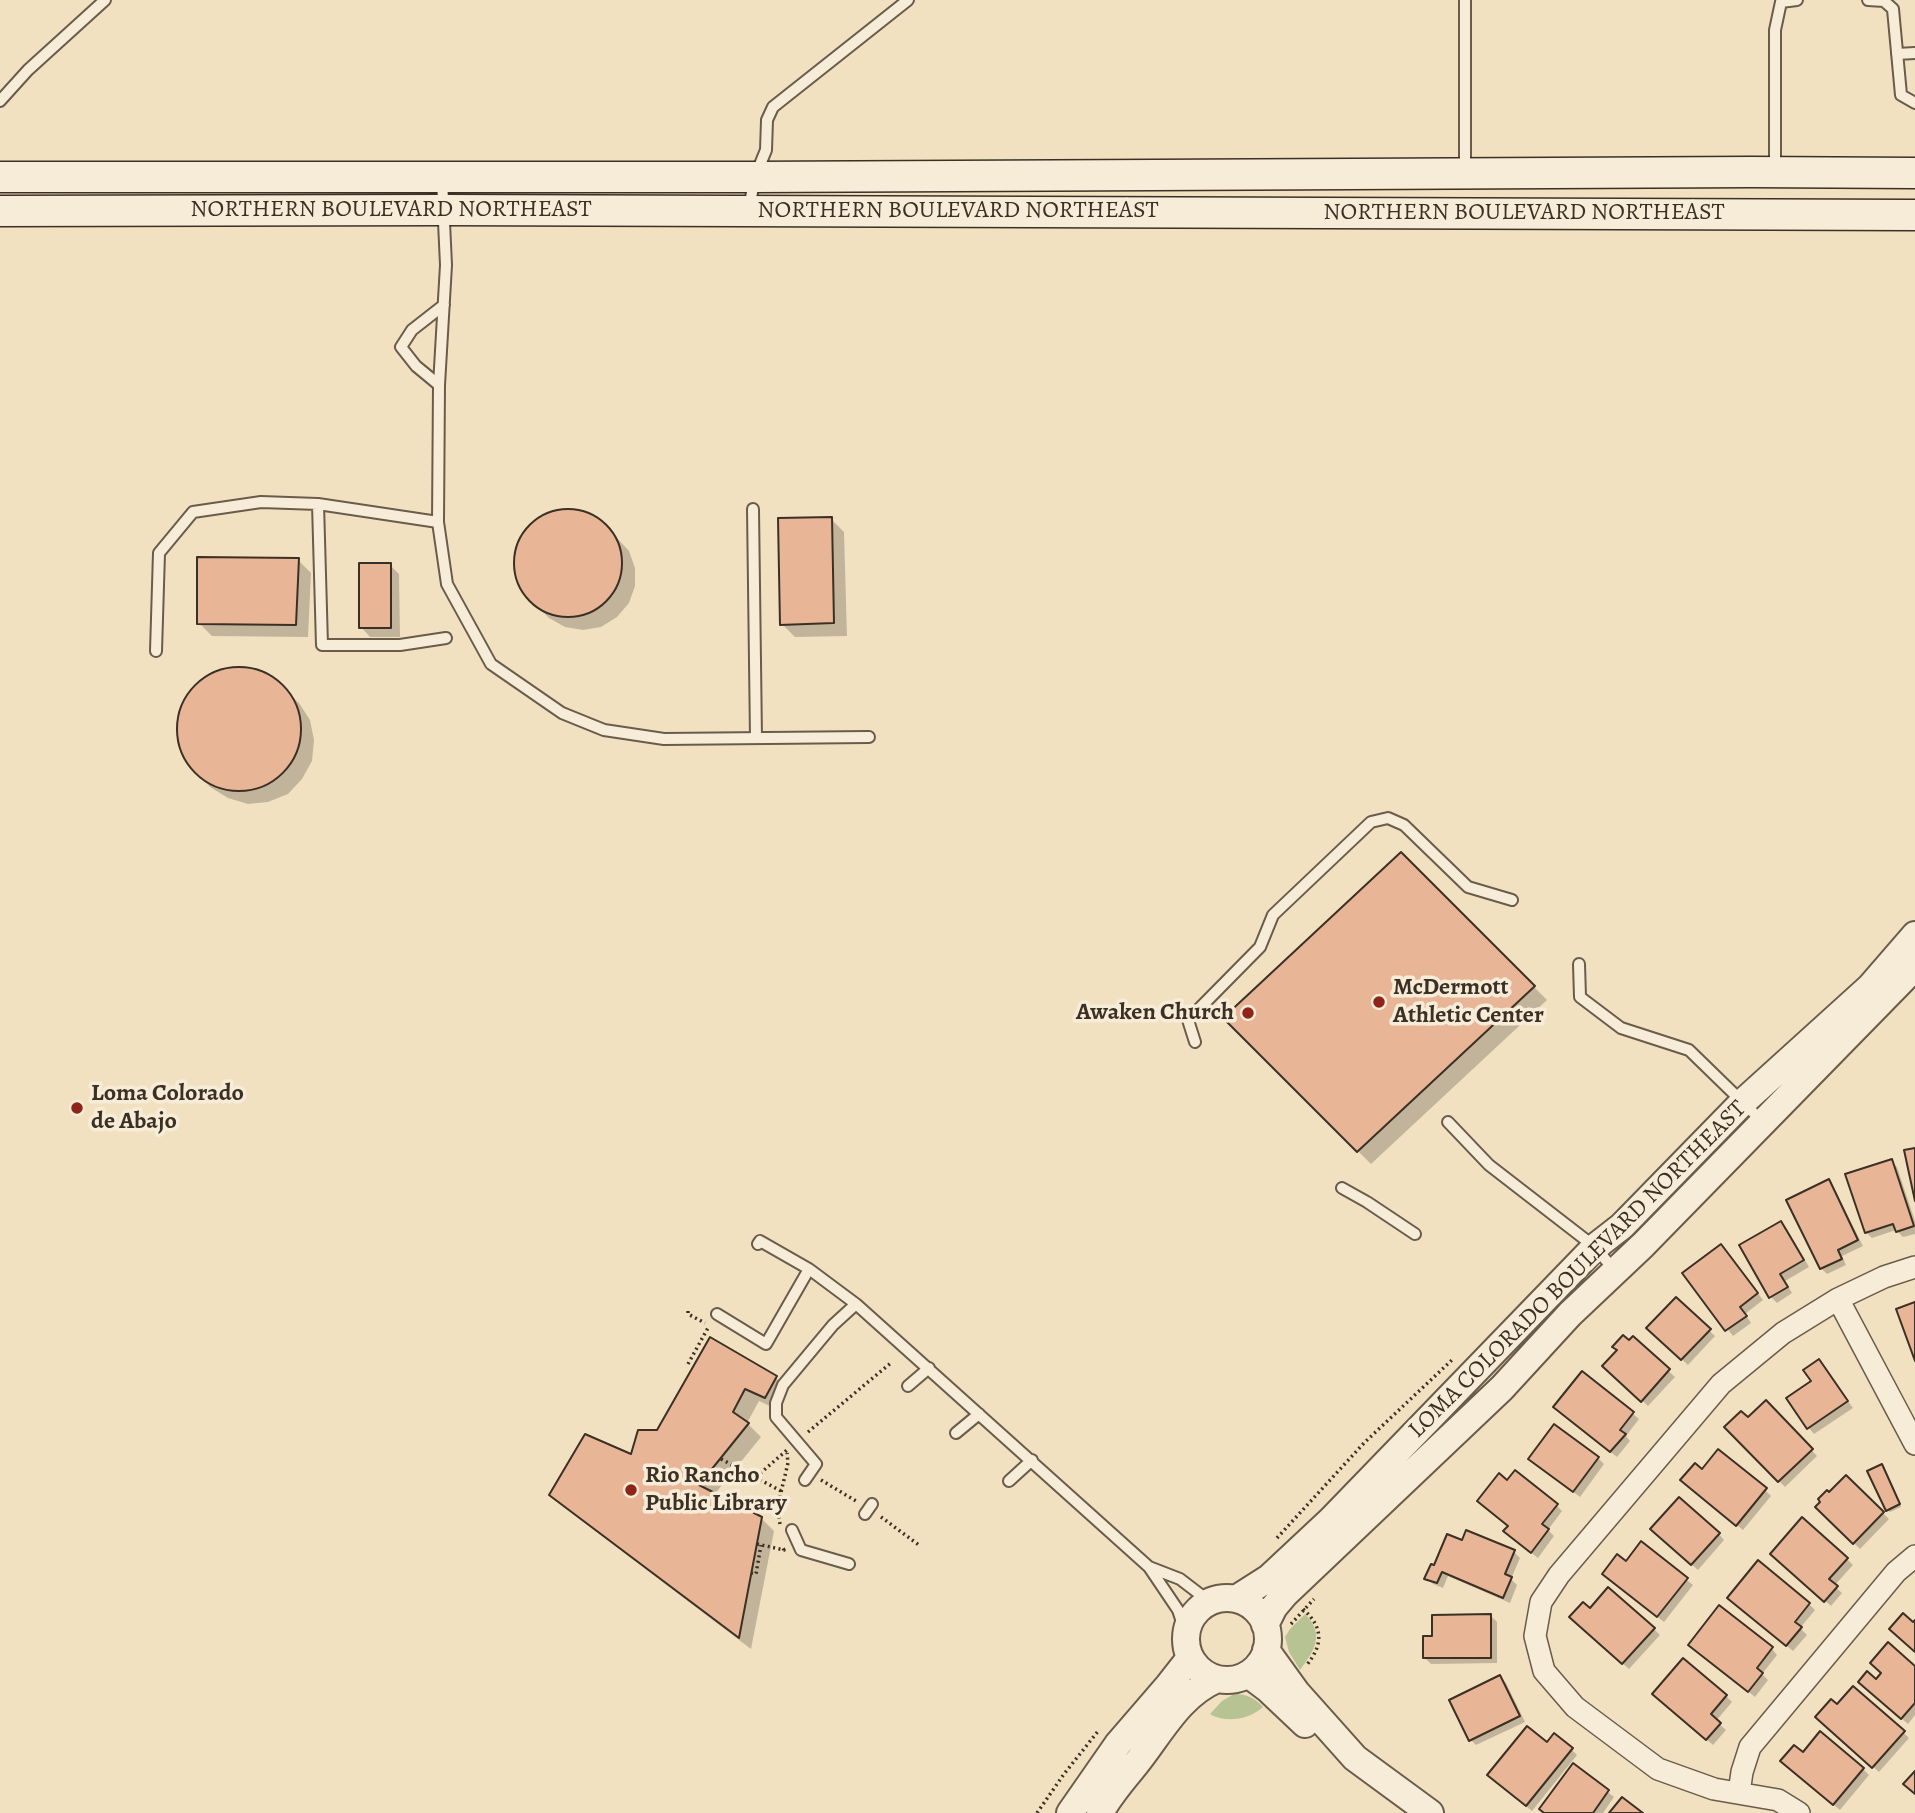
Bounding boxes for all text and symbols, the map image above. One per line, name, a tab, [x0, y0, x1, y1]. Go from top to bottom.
street label: NORTHERN BOULEVARD NORTHEAST	[190, 196, 592, 224]
street label: NORTHERN BOULEVARD NORTHEAST	[757, 197, 1159, 225]
street label: NORTHERN BOULEVARD NORTHEAST	[1323, 199, 1725, 227]
place label: McDermott Athletic Center	[1393, 974, 1544, 1030]
marker: McDermott Athletic Center	[1371, 994, 1387, 1010]
place label: Awaken Church	[1076, 999, 1234, 1027]
marker: Awaken Church	[1240, 1005, 1256, 1021]
place label: Loma Colorado de Abajo	[91, 1080, 244, 1136]
street label: LOMA COLORADO BOULEVARD NORTHEAST	[1403, 1095, 1753, 1445]
marker: Loma Colorado de Abajo	[69, 1100, 85, 1116]
place label: Rio Rancho Public Library	[645, 1462, 787, 1518]
marker: Rio Rancho Public Library	[623, 1482, 639, 1498]

